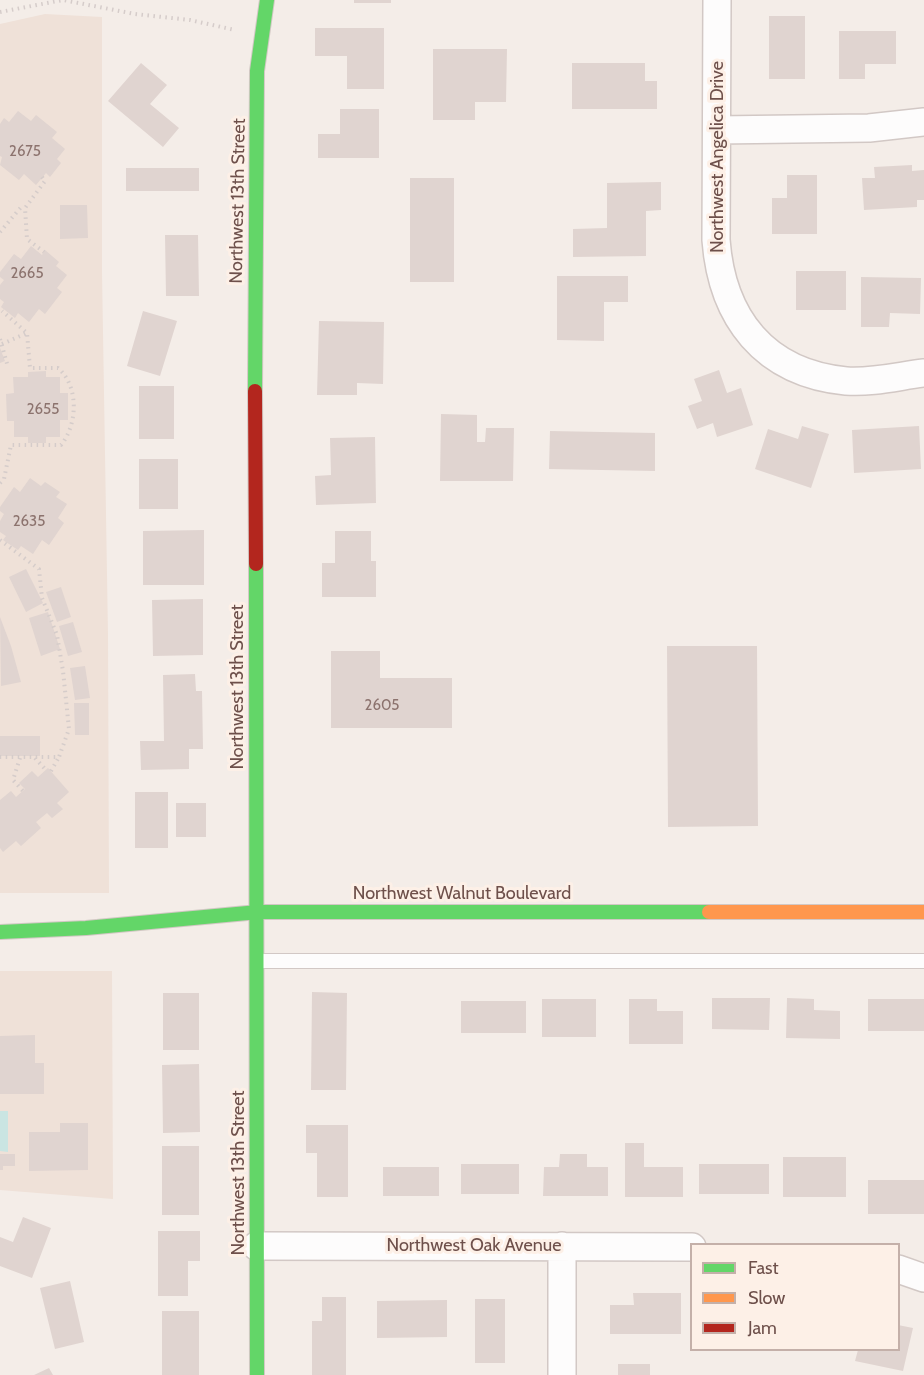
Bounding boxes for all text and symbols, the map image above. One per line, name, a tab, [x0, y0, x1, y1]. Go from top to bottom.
street label: Northwest Angelica Drive	[707, 61, 729, 253]
street label: Northwest 13th Street	[226, 118, 250, 284]
house number: 2675	[9, 143, 41, 161]
house number: 2665	[10, 265, 44, 283]
house number: 2655	[27, 401, 59, 419]
house number: 2635	[13, 513, 45, 531]
street label: Northwest 13th Street	[227, 604, 249, 770]
house number: 2605	[365, 697, 399, 715]
street label: Northwest Walnut Boulevard	[353, 883, 571, 905]
street label: Northwest 13th Street	[228, 1090, 250, 1256]
street label: Northwest Oak Avenue	[387, 1235, 561, 1257]
legend	[690, 1243, 900, 1351]
text: Fast	[748, 1257, 779, 1279]
text: Slow	[748, 1287, 785, 1309]
text: Jam	[748, 1317, 777, 1339]

